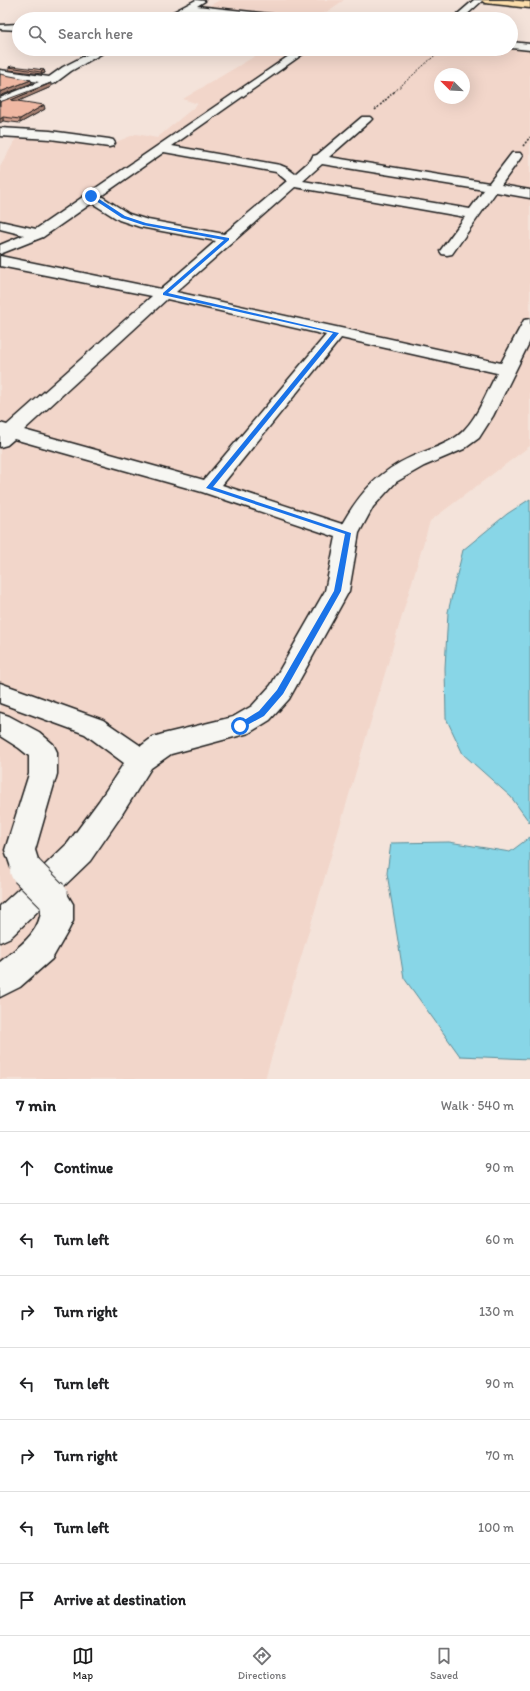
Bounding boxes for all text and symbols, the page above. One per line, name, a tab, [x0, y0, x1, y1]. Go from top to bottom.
search box	[12, 12, 518, 56]
icon: search	[26, 23, 48, 45]
text: Search here	[58, 25, 133, 43]
north arrow	[434, 68, 470, 104]
route end	[82, 187, 100, 205]
route start	[231, 717, 249, 735]
text: 7 min	[16, 1095, 56, 1115]
text: Walk · 540 m	[441, 1098, 514, 1113]
icon: ahead	[16, 1157, 38, 1179]
text: Continue	[54, 1159, 113, 1177]
text: 90 m	[485, 1160, 514, 1175]
icon: left	[16, 1229, 38, 1251]
text: Turn left	[54, 1231, 109, 1249]
text: 60 m	[485, 1232, 514, 1247]
icon: right	[16, 1301, 38, 1323]
text: Turn right	[54, 1303, 118, 1321]
text: 130 m	[479, 1304, 514, 1319]
icon: left	[16, 1373, 38, 1395]
text: Turn left	[54, 1375, 109, 1393]
text: 90 m	[485, 1376, 514, 1391]
icon: right	[16, 1445, 38, 1467]
text: Turn right	[54, 1447, 118, 1465]
text: 70 m	[486, 1448, 514, 1463]
icon: left	[16, 1517, 38, 1539]
text: Turn left	[54, 1519, 109, 1537]
text: 100 m	[478, 1520, 514, 1535]
icon: arrive	[16, 1589, 38, 1611]
text: Arrive at destination	[54, 1591, 186, 1609]
tab: Map	[72, 1645, 94, 1682]
tab: Directions	[238, 1645, 286, 1682]
tab: Saved	[430, 1645, 458, 1682]

